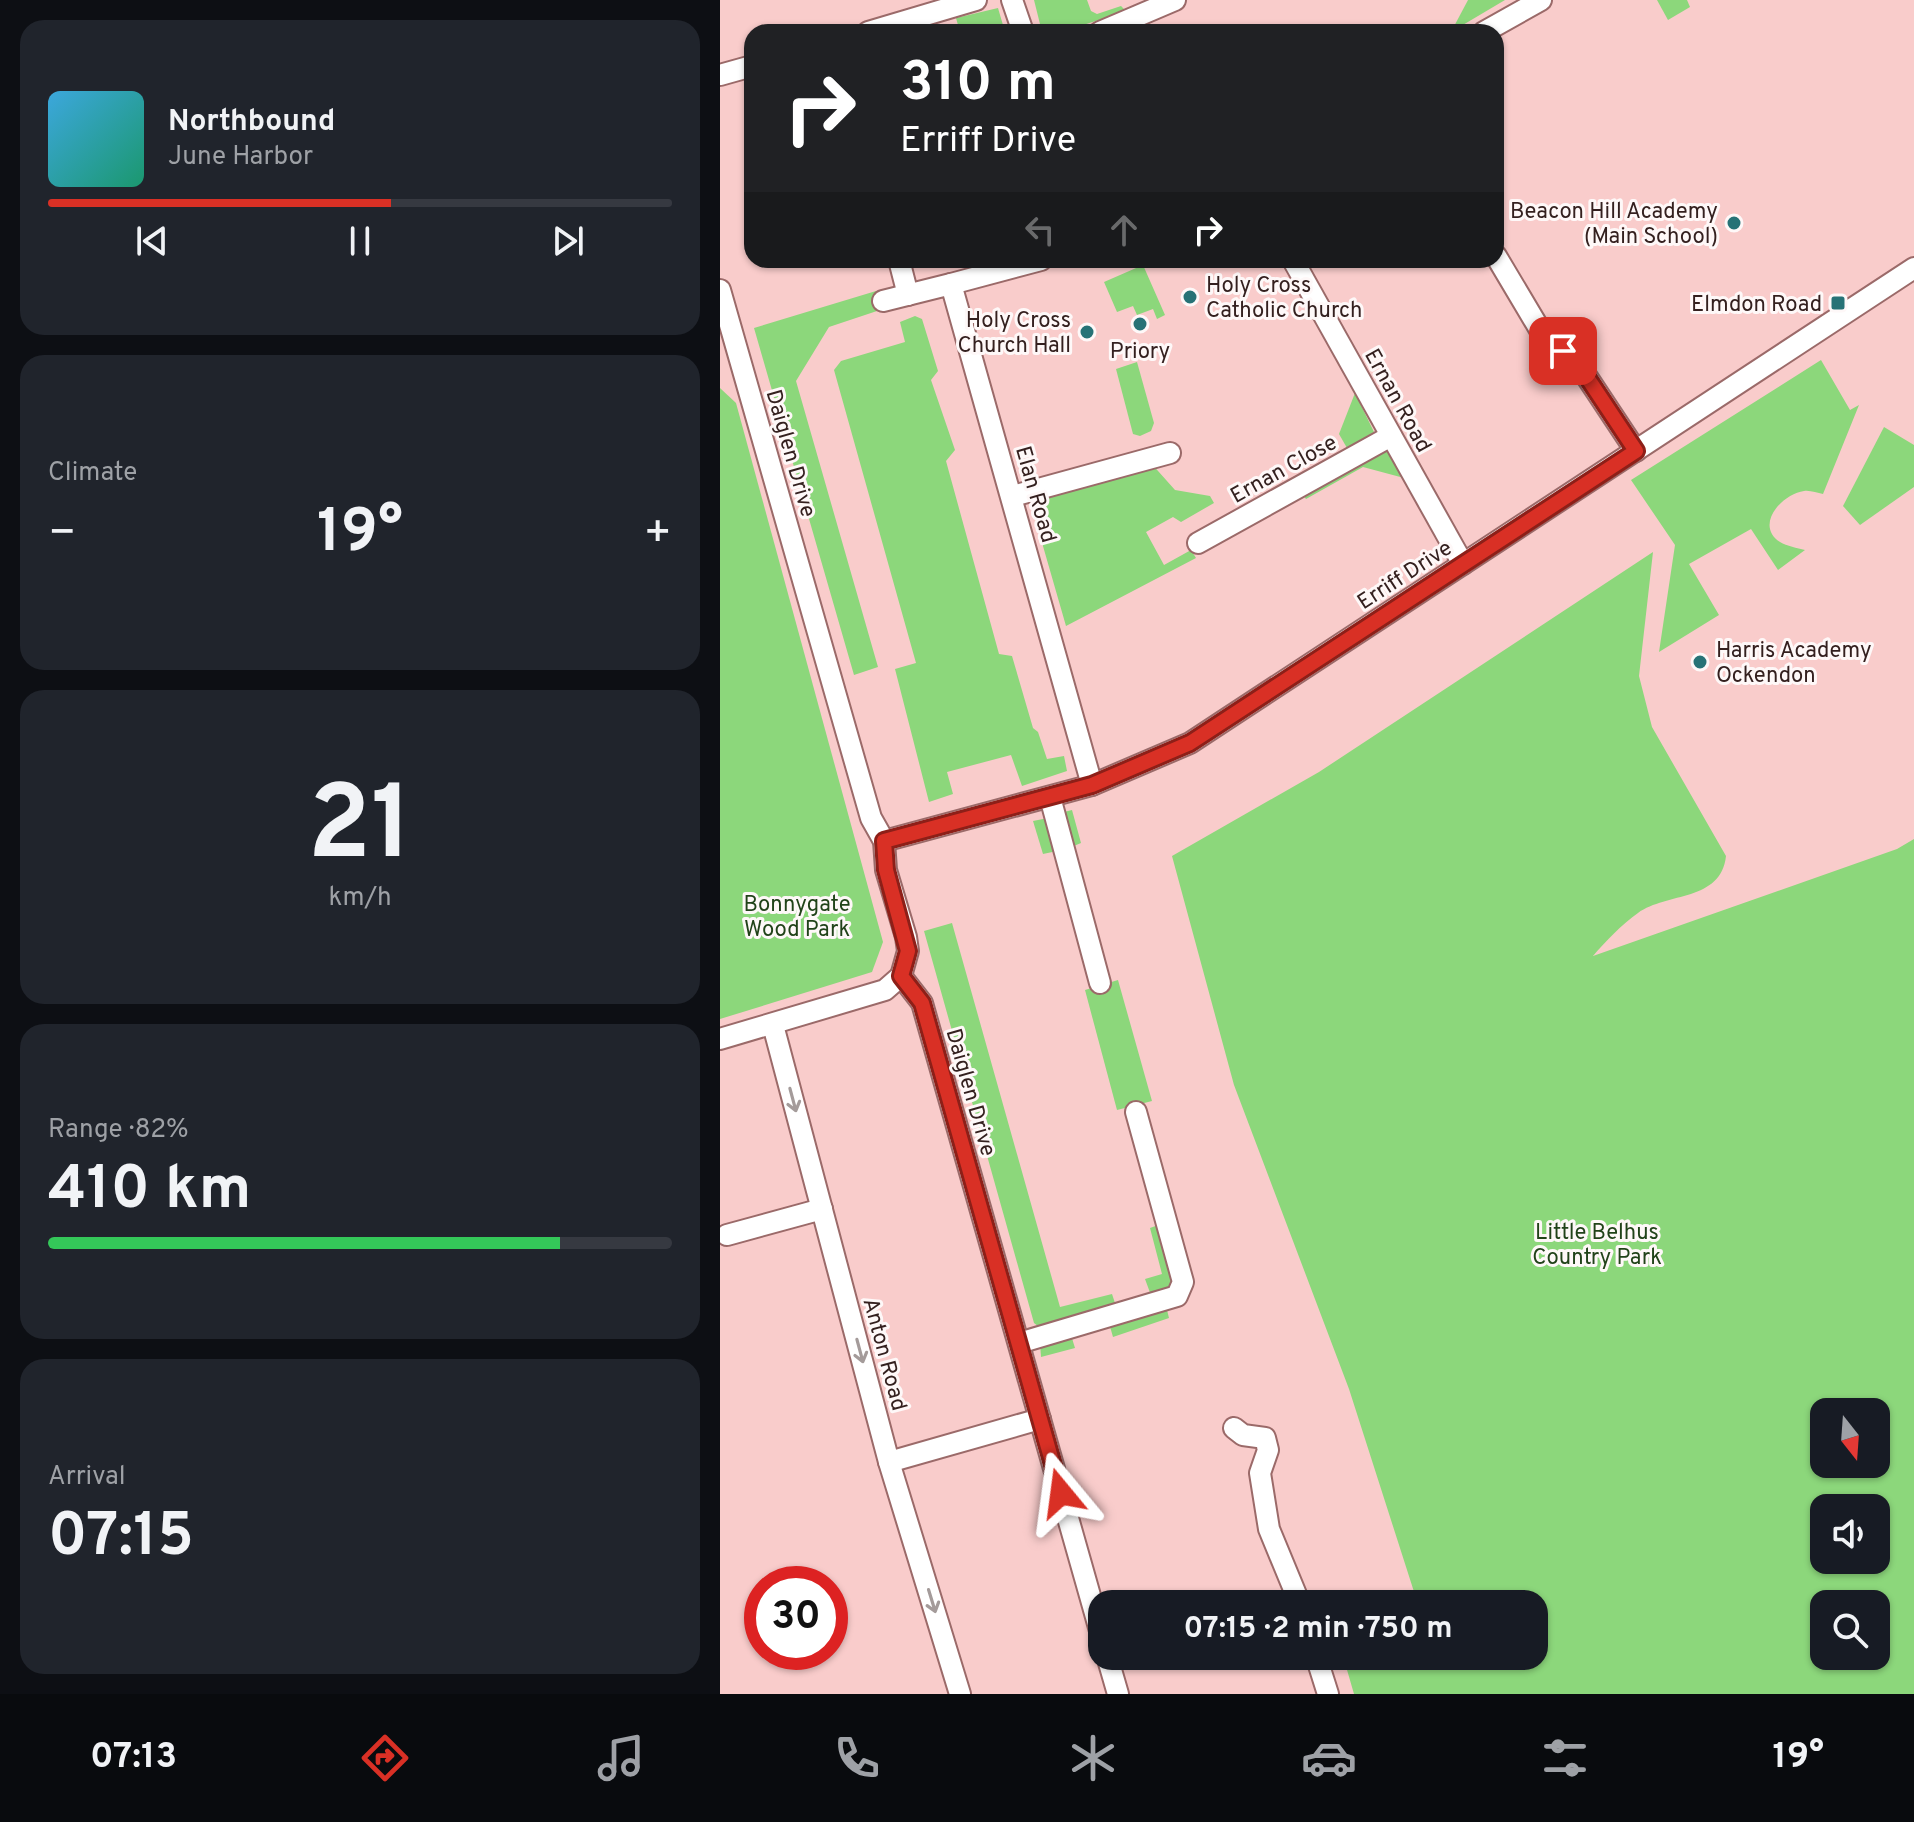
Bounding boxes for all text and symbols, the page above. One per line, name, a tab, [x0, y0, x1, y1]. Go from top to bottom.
text: 310 m	[900, 50, 1056, 120]
icon: right	[768, 56, 872, 160]
text: Northbound	[168, 104, 335, 141]
text: Erriff Drive	[900, 119, 1076, 165]
text: June Harbor	[168, 141, 313, 174]
place label: Beacon Hill Academy (Main School)	[1510, 199, 1718, 251]
icon: left	[1018, 208, 1062, 252]
icon: ahead	[1102, 208, 1146, 252]
icon: right	[1186, 208, 1230, 252]
marker: Beacon Hill Academy (Main School)	[1725, 214, 1743, 232]
icon: previous	[130, 219, 174, 263]
icon: pause	[338, 219, 382, 263]
icon: next	[546, 219, 590, 263]
place label: Holy Cross Catholic Church	[1206, 273, 1362, 325]
marker: Holy Cross Catholic Church	[1181, 288, 1199, 306]
place label: Elmdon Road	[1691, 292, 1822, 319]
marker: Elmdon Road	[1829, 294, 1847, 312]
place label: Holy Cross Church Hall	[957, 308, 1071, 360]
marker: Priory	[1131, 315, 1149, 333]
pin	[1529, 317, 1597, 385]
marker: Holy Cross Church Hall	[1078, 323, 1096, 341]
icon: arrive	[1541, 329, 1585, 373]
place label: Priory	[1110, 339, 1170, 366]
street label: Ernan Road	[1357, 345, 1436, 458]
street label: Daiglen Drive	[758, 387, 821, 521]
street label: Ernan Close	[1226, 430, 1342, 510]
street label: Elan Road	[1008, 443, 1061, 546]
text: Climate	[48, 457, 137, 490]
text: 19°	[317, 497, 403, 573]
text: −	[48, 507, 76, 563]
text: +	[644, 507, 672, 563]
street label: Erriff Drive	[1353, 535, 1458, 617]
place label: Harris Academy Ockendon	[1716, 638, 1872, 690]
marker: Harris Academy Ockendon	[1691, 653, 1709, 671]
text: 21	[307, 764, 413, 896]
text: km/h	[328, 882, 392, 915]
park label: Bonnygate Wood Park	[743, 892, 851, 944]
street label: Daiglen Drive	[938, 1026, 1001, 1160]
one-way arrow	[786, 1086, 801, 1112]
text: Range · 82%	[48, 1114, 189, 1147]
text: 410 km	[48, 1154, 251, 1230]
park label: Little Belhus Country Park	[1532, 1220, 1662, 1272]
street label: Anton Road	[856, 1295, 912, 1414]
one-way arrow	[853, 1338, 868, 1364]
north arrow	[1810, 1398, 1890, 1478]
map controls	[1810, 1398, 1890, 1670]
position arrow	[1019, 1451, 1103, 1535]
text: Arrival	[48, 1461, 126, 1494]
button: sound	[1810, 1494, 1890, 1574]
text: 07:15	[48, 1501, 194, 1577]
speed limit sign: 30	[744, 1566, 848, 1670]
one-way arrow	[926, 1588, 940, 1613]
button: search	[1810, 1590, 1890, 1670]
text: 07:15 · 2 min · 750 m	[1183, 1611, 1453, 1648]
icon: directions	[357, 1730, 413, 1786]
icon: music	[593, 1730, 649, 1786]
icon: phone	[829, 1730, 885, 1786]
icon: climate	[1065, 1730, 1121, 1786]
icon: car	[1301, 1730, 1357, 1786]
icon: filters	[1537, 1730, 1593, 1786]
text: 07:13	[90, 1735, 177, 1781]
text: 19°	[1773, 1735, 1824, 1781]

